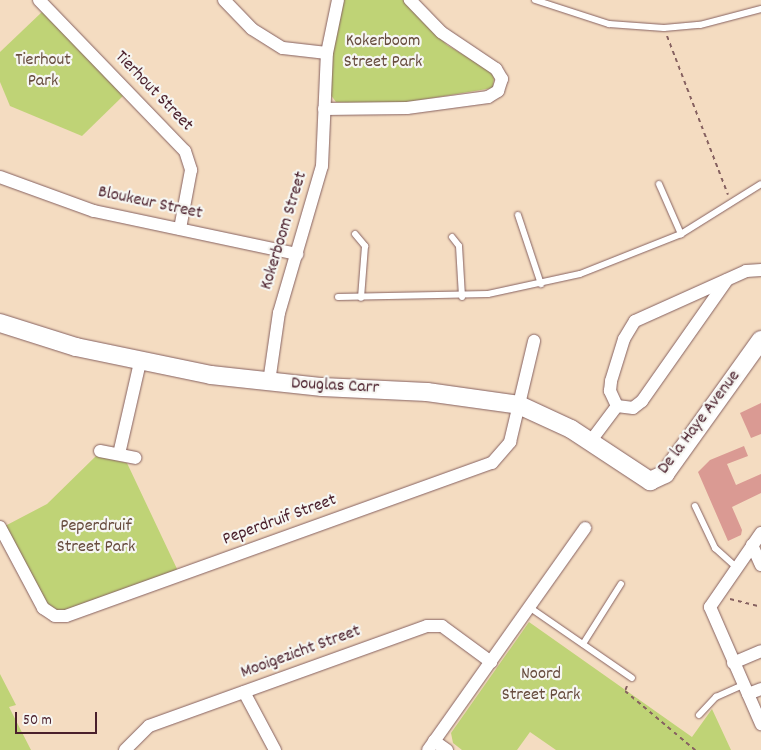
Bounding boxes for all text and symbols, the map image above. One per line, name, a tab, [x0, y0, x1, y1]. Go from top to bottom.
park label: Kokerboom Street Park	[344, 32, 422, 74]
street label: Tierhout Street	[109, 47, 197, 137]
park label: Tierhout Park	[15, 51, 71, 94]
street label: Kokerboom Street	[257, 169, 313, 293]
street label: Bloukeur Street	[96, 182, 204, 226]
street label: De la Haye Avenue	[654, 367, 746, 479]
street label: Douglas Carr	[290, 374, 380, 400]
street label: Peperdruif Street	[220, 490, 340, 552]
park label: Peperdruif Street Park	[57, 517, 135, 560]
street label: Mooigezicht Street	[238, 621, 364, 685]
park label: Noord Street Park	[502, 665, 580, 708]
scale bar	[18, 702, 100, 734]
text: 50 m	[23, 710, 52, 732]

